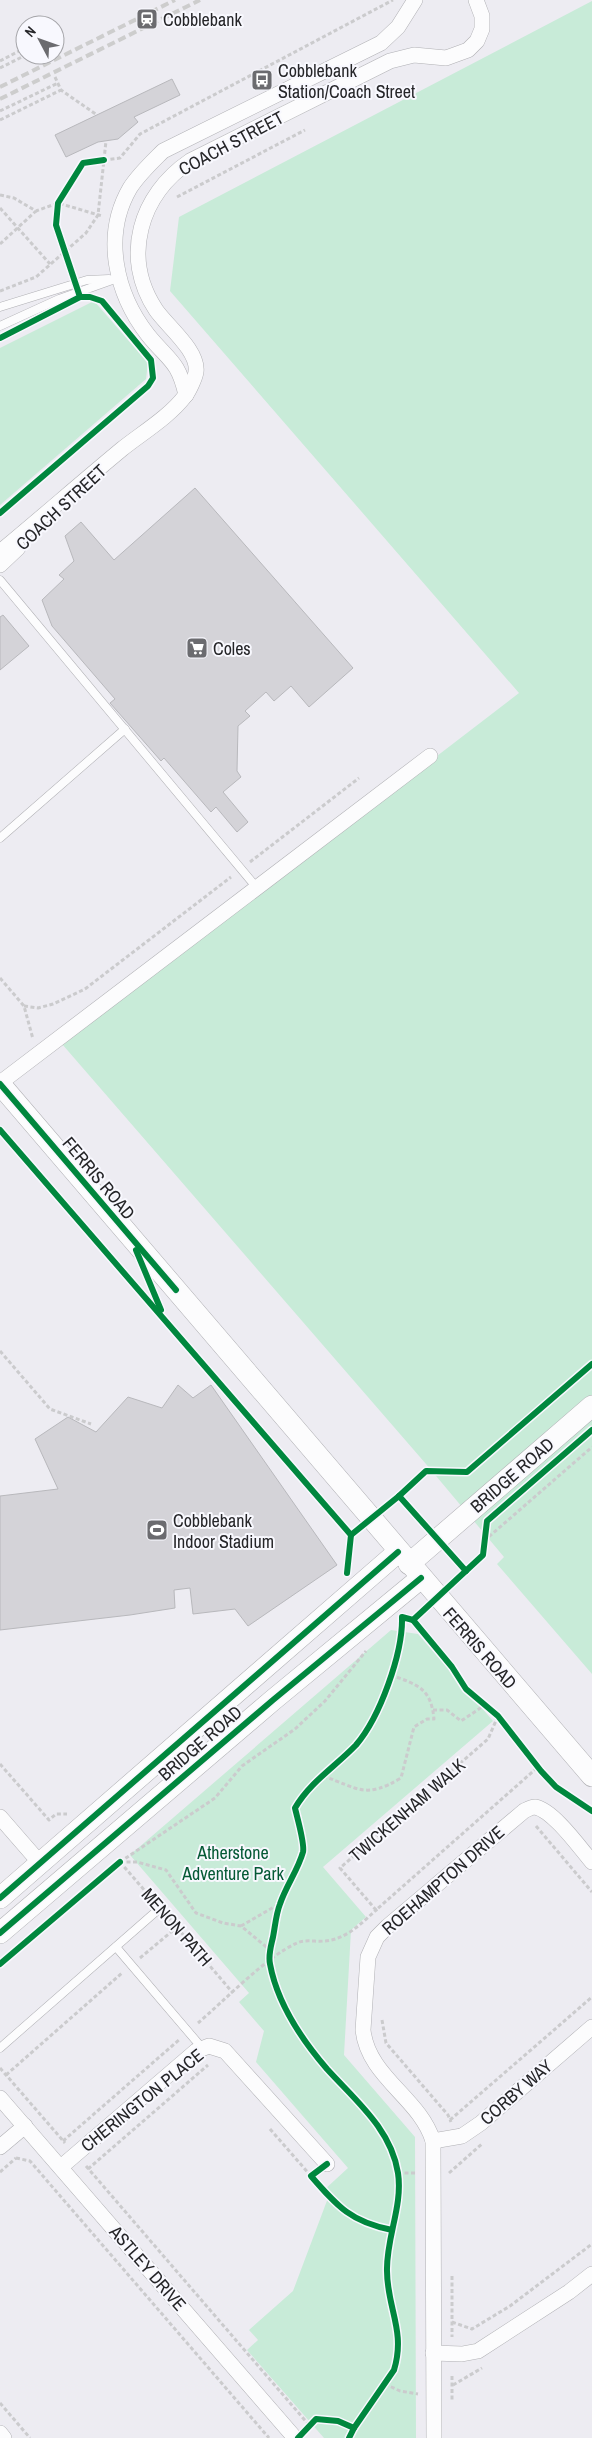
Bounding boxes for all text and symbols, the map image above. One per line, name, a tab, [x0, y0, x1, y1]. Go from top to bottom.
station icon: Cobblebank	[135, 7, 159, 31]
place label: Cobblebank	[163, 7, 242, 32]
north arrow	[15, 15, 65, 65]
text: N	[21, 22, 40, 41]
place label: Cobblebank Station/Coach Street	[278, 58, 415, 104]
bus stop icon: Cobblebank Station/Coach Street	[250, 68, 274, 92]
street label: COACH STREET	[174, 105, 288, 181]
street label: COACH STREET	[10, 458, 112, 556]
supermarket icon: Coles	[185, 636, 209, 660]
place label: Coles	[213, 636, 251, 661]
street label: FERRIS ROAD	[57, 1131, 141, 1225]
street label: BRIDGE ROAD	[465, 1432, 559, 1518]
place label: Cobblebank Indoor Stadium	[173, 1508, 274, 1554]
sports icon: Cobblebank Indoor Stadium	[145, 1518, 169, 1542]
street label: FERRIS ROAD	[437, 1602, 523, 1694]
street label: BRIDGE ROAD	[153, 1700, 247, 1786]
street label: TWICKENHAM WALK	[344, 1752, 471, 1867]
street label: ROEHAMPTON DRIVE	[376, 1820, 510, 1940]
park label: Atherstone Adventure Park	[181, 1840, 284, 1886]
street label: MENON PATH	[136, 1882, 218, 1972]
street label: CHERINGTON PLACE	[75, 2043, 209, 2157]
street label: CORBY WAY	[474, 2053, 558, 2130]
street label: ASTLEY DRIVE	[103, 2219, 192, 2316]

